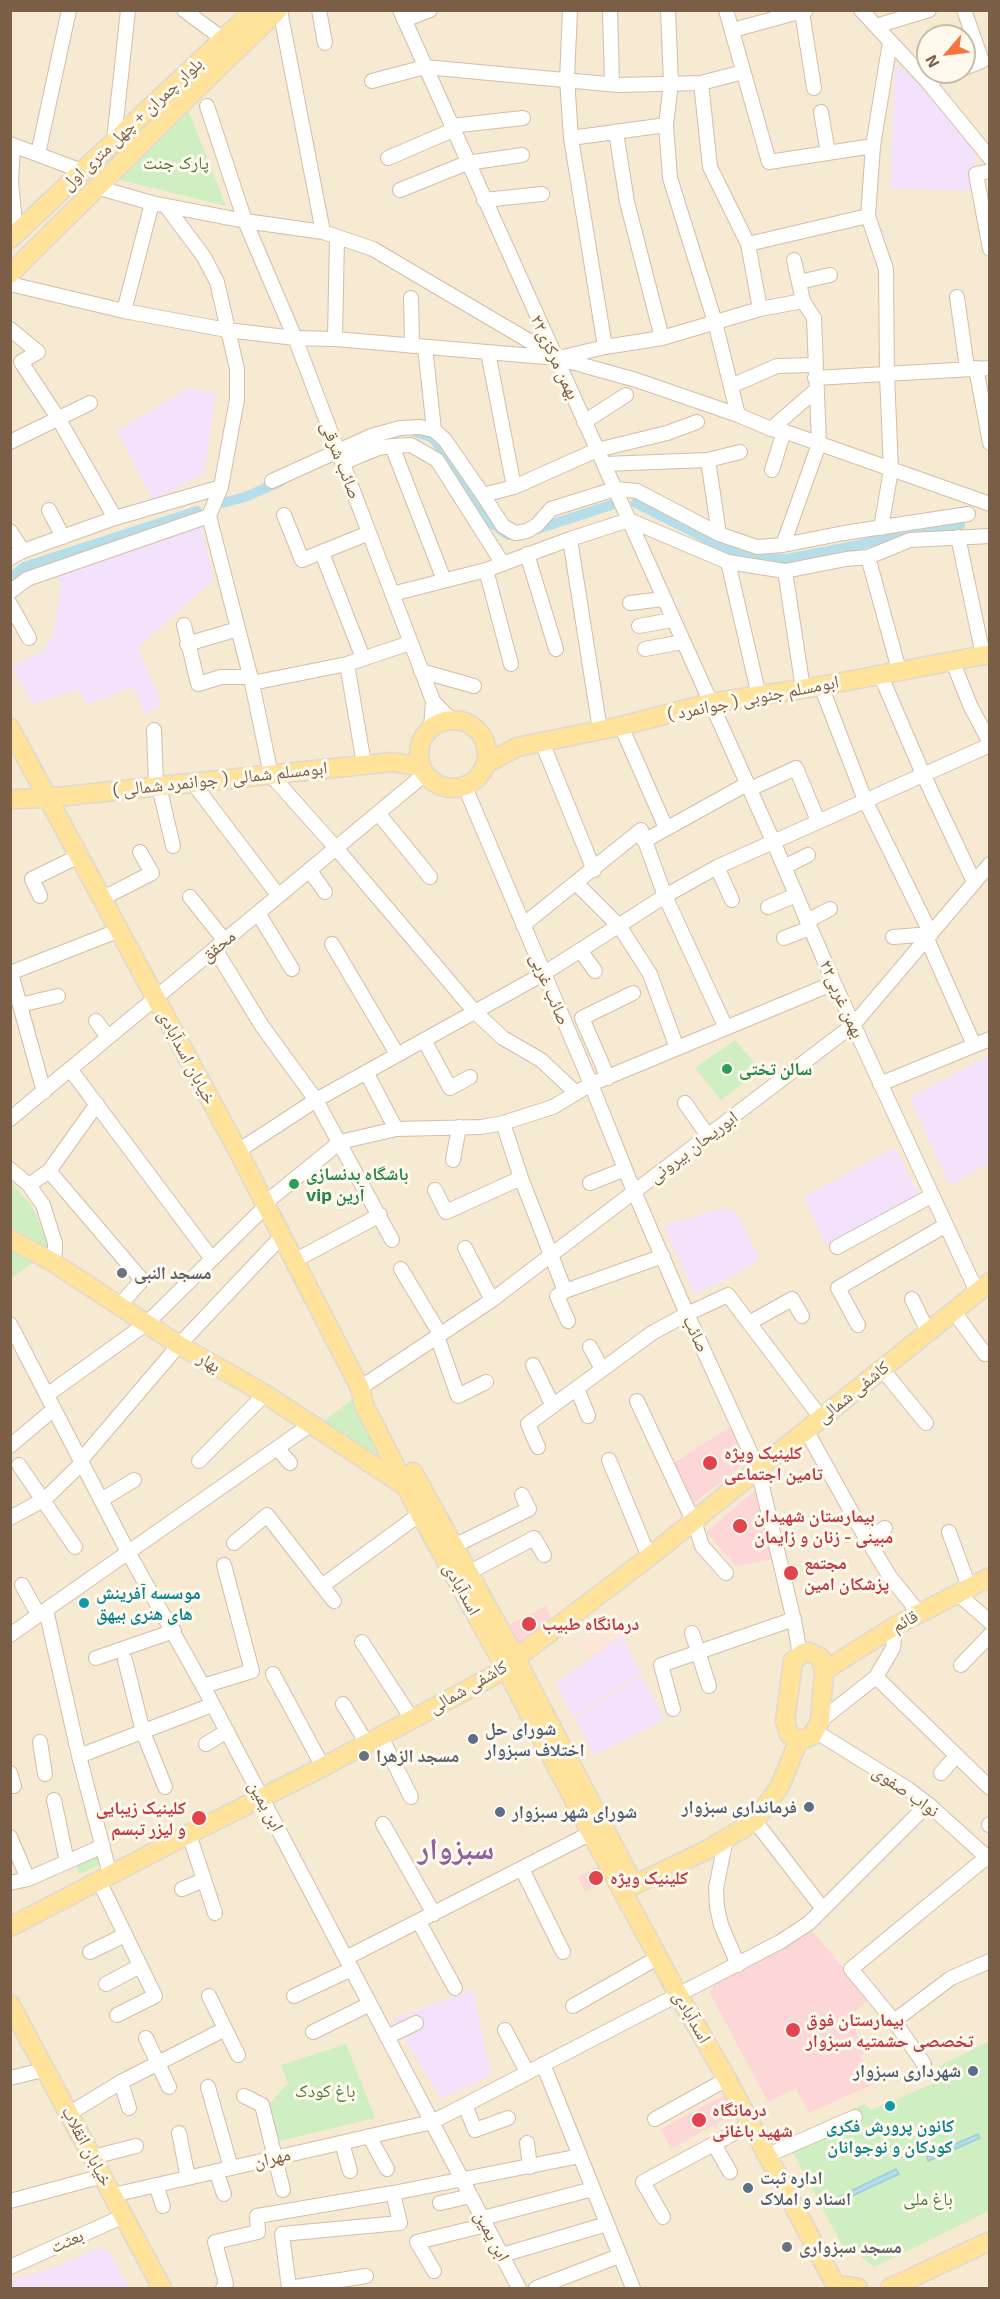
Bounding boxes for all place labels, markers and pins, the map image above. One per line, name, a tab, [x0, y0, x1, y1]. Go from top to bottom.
place label: سالن تختی	[739, 1058, 812, 1080]
marker: سالن تختی	[720, 1062, 734, 1076]
place label: باشگاه بدنسازی vip آرین	[306, 1163, 408, 1206]
marker: باشگاه بدنسازی vip آرین	[287, 1177, 301, 1191]
place label: مسجد النبی	[134, 1262, 211, 1284]
marker: مسجد النبی	[115, 1266, 129, 1280]
place label: کلینیک ویژه تامین اجتماعی	[724, 1442, 823, 1484]
marker: کلینیک ویژه تامین اجتماعی	[701, 1454, 719, 1472]
place label: بیمارستان شهیدان مبینی - زنان و زایمان	[754, 1505, 893, 1547]
marker: بیمارستان شهیدان مبینی - زنان و زایمان	[731, 1517, 749, 1535]
place label: مجتمع پزشکان امین	[804, 1552, 889, 1594]
marker: مجتمع پزشکان امین	[782, 1564, 800, 1582]
place label: موسسه آفرینش های هنری بیهق	[96, 1582, 201, 1624]
marker: موسسه آفرینش های هنری بیهق	[77, 1596, 91, 1610]
place label: درمانگاه طبیب	[542, 1613, 639, 1635]
marker: درمانگاه طبیب	[520, 1615, 538, 1633]
place label: شورای حل اختلاف سبزوار	[485, 1718, 585, 1760]
marker: شورای حل اختلاف سبزوار	[466, 1732, 480, 1746]
place label: مسجد الزهرا	[376, 1745, 459, 1767]
marker: مسجد الزهرا	[357, 1749, 371, 1763]
place label: فرمانداری سبزوار	[682, 1796, 797, 1818]
place label: کلینیک زیبایی و لیزر تبسم	[96, 1797, 186, 1840]
marker: فرمانداری سبزوار	[802, 1800, 816, 1814]
place label: شورای شهر سبزوار	[512, 1801, 637, 1823]
marker: شورای شهر سبزوار	[493, 1805, 507, 1819]
marker: کلینیک زیبایی و لیزر تبسم	[190, 1809, 208, 1827]
place label: کلینیک ویژه	[610, 1867, 688, 1889]
marker: کلینیک ویژه	[587, 1869, 605, 1887]
place label: بیمارستان فوق تخصصی حشمتیه سبزوار	[806, 2009, 973, 2052]
marker: بیمارستان فوق تخصصی حشمتیه سبزوار	[784, 2021, 802, 2039]
place label: شهرداری سبزوار	[853, 2060, 961, 2082]
marker: شهرداری سبزوار	[966, 2064, 980, 2078]
place label: درمانگاه شهید باغانی	[712, 2099, 793, 2142]
marker: کانون پرورش فکری کودکان و نوجوانان	[883, 2099, 897, 2113]
marker: درمانگاه شهید باغانی	[690, 2111, 708, 2129]
place label: کانون پرورش فکری کودکان و نوجوانان	[826, 2115, 954, 2158]
place label: اداره ثبت اسناد و املاک	[760, 2167, 851, 2210]
marker: اداره ثبت اسناد و املاک	[741, 2181, 755, 2195]
place label: مسجد سبزواری	[799, 2236, 902, 2258]
marker: مسجد سبزواری	[780, 2240, 794, 2254]

